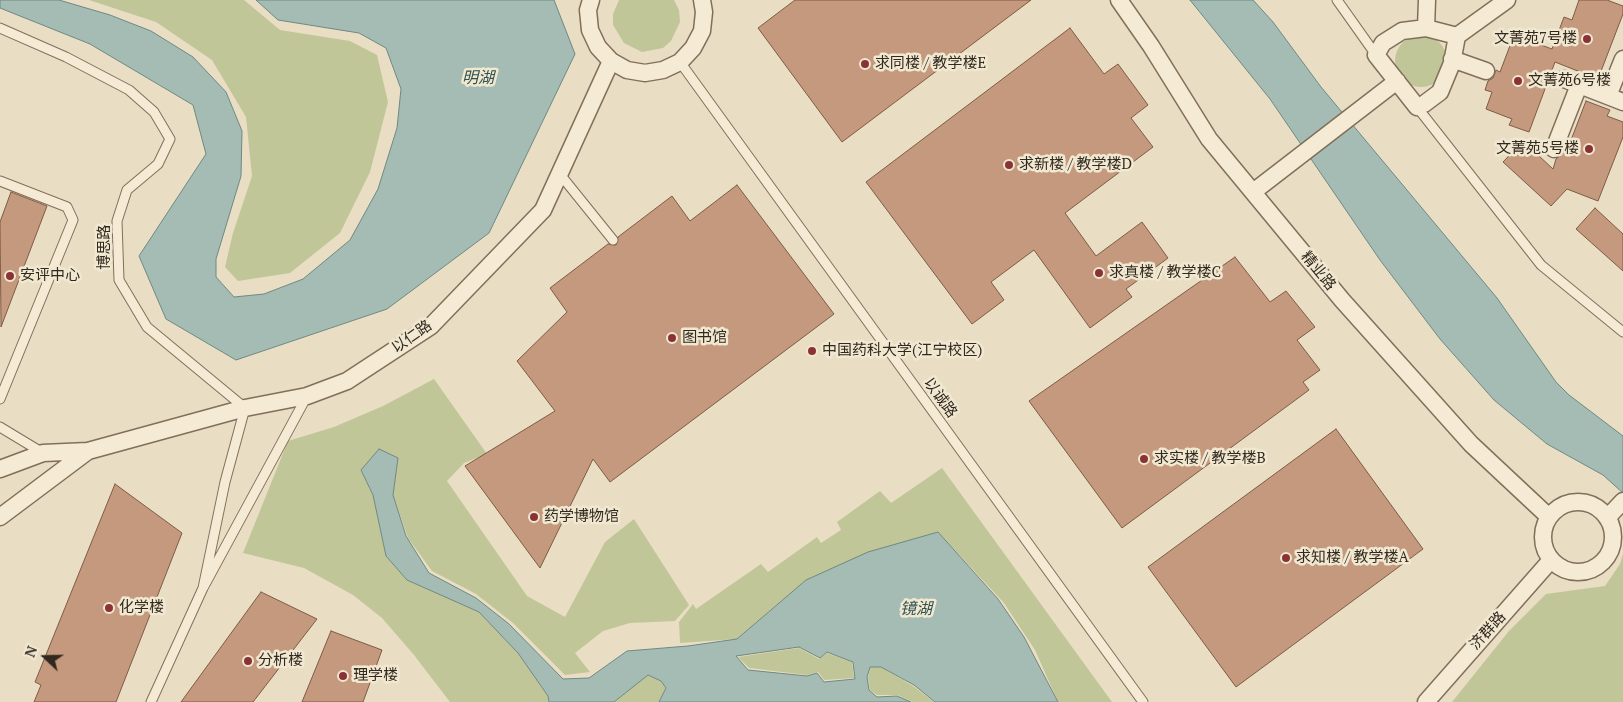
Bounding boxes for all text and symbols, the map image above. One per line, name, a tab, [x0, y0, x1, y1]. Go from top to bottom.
place label: 文菁苑7号楼	[1494, 30, 1577, 48]
marker: 文菁苑7号楼	[1581, 33, 1593, 45]
place label: 求同楼 / 教学楼E	[875, 55, 986, 73]
marker: 求同楼 / 教学楼E	[859, 58, 871, 70]
water label: 明湖	[462, 68, 494, 88]
place label: 文菁苑6号楼	[1528, 72, 1611, 90]
marker: 文菁苑6号楼	[1512, 75, 1524, 87]
place label: 文菁苑5号楼	[1496, 140, 1579, 158]
marker: 文菁苑5号楼	[1583, 143, 1595, 155]
place label: 求新楼 / 教学楼D	[1019, 156, 1132, 174]
marker: 求新楼 / 教学楼D	[1003, 159, 1015, 171]
street label: 博思路	[96, 225, 114, 269]
street label: 精业路	[1297, 248, 1339, 294]
place label: 求真楼 / 教学楼C	[1109, 264, 1221, 282]
place label: 安评中心	[20, 267, 80, 285]
marker: 求真楼 / 教学楼C	[1093, 267, 1105, 279]
marker: 安评中心	[4, 270, 16, 282]
street label: 以仁路	[388, 317, 436, 357]
place label: 图书馆	[682, 329, 727, 347]
marker: 图书馆	[666, 332, 678, 344]
place label: 中国药科大学(江宁校区)	[822, 342, 982, 360]
marker: 中国药科大学(江宁校区)	[806, 345, 818, 357]
street label: 以诚路	[919, 375, 961, 421]
place label: 求实楼 / 教学楼B	[1154, 450, 1266, 468]
marker: 求实楼 / 教学楼B	[1138, 453, 1150, 465]
place label: 药学博物馆	[544, 508, 619, 526]
marker: 药学博物馆	[528, 511, 540, 523]
place label: 求知楼 / 教学楼A	[1296, 549, 1409, 567]
marker: 求知楼 / 教学楼A	[1280, 552, 1292, 564]
place label: 化学楼	[119, 599, 164, 617]
water label: 镜湖	[900, 599, 932, 619]
marker: 化学楼	[103, 602, 115, 614]
street label: 济群路	[1466, 608, 1510, 654]
north arrow	[20, 632, 70, 682]
text: N	[20, 643, 41, 660]
place label: 分析楼	[258, 652, 303, 670]
marker: 分析楼	[242, 655, 254, 667]
place label: 理学楼	[353, 667, 398, 685]
marker: 理学楼	[337, 670, 349, 682]

